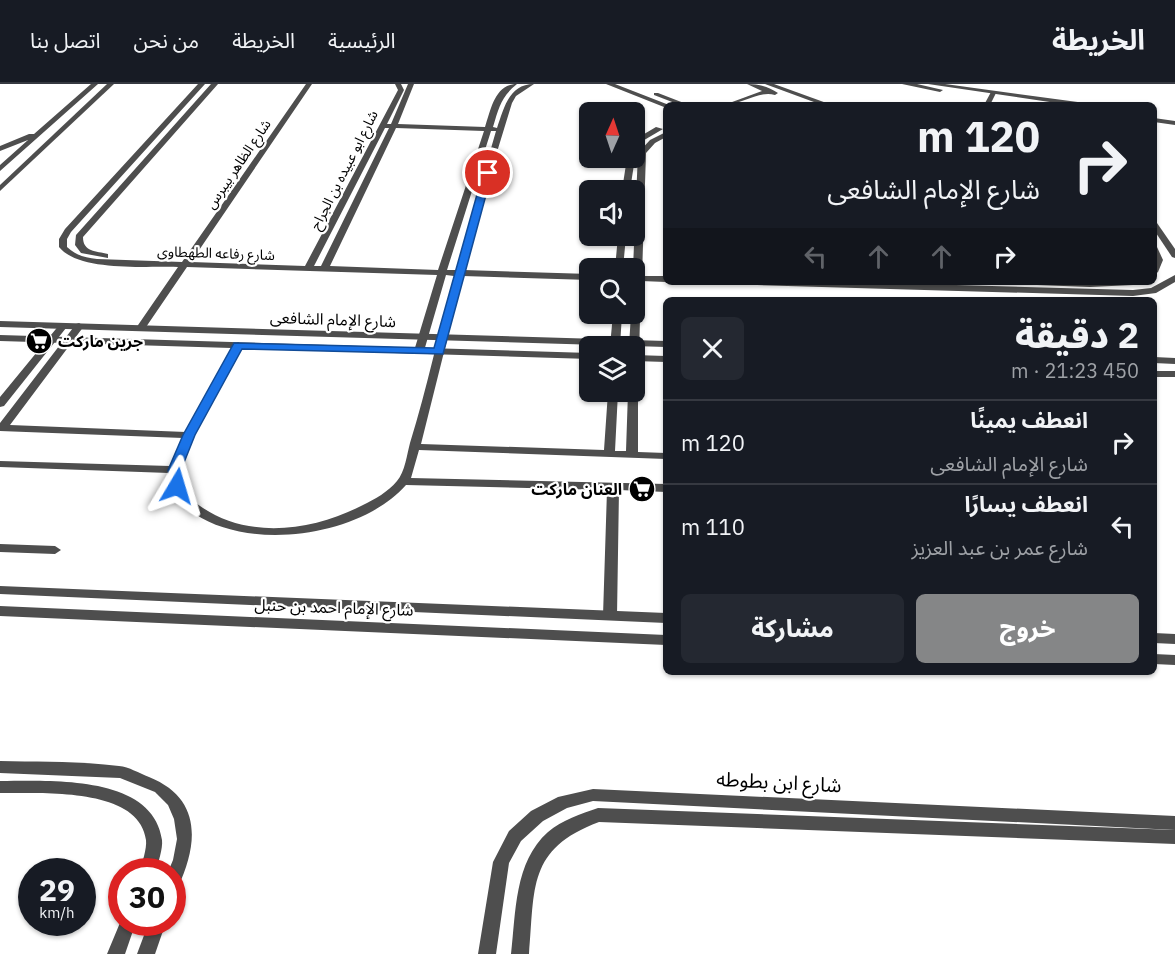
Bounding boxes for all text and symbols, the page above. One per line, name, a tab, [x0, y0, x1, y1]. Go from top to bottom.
text: الخريطة	[1052, 21, 1145, 58]
text: اتصل بنا	[30, 26, 100, 54]
text: من نحن	[133, 26, 199, 54]
text: الخريطة	[232, 26, 295, 54]
text: الرئيسية	[328, 26, 396, 54]
north arrow	[579, 102, 645, 168]
map controls	[579, 102, 645, 402]
street label: شارع ابو عبيده بن الجراح	[306, 107, 384, 234]
text: 120 m	[917, 109, 1040, 164]
street label: شارع الظاهر بيبرس	[201, 116, 276, 213]
icon: right	[1061, 126, 1139, 204]
pin	[462, 147, 513, 198]
icon: arrive	[471, 156, 504, 189]
text: شارع الإمام الشافعى	[827, 171, 1040, 206]
button: sound	[579, 180, 645, 246]
icon: left	[799, 240, 832, 273]
icon: ahead	[862, 240, 895, 273]
icon: ahead	[925, 240, 958, 273]
icon: right	[988, 240, 1021, 273]
street label: شارع رفاعه الطهطاوى	[157, 242, 275, 266]
button: search	[579, 258, 645, 324]
street label: شارع الإمام الشافعى	[270, 307, 396, 334]
text: 2 دقيقة	[1015, 311, 1139, 358]
button: close	[681, 317, 744, 380]
supermarket icon: جرين ماركت	[24, 326, 54, 356]
place label: جرين ماركت	[58, 331, 143, 351]
button: layers	[579, 336, 645, 402]
text: 450 m · 21:23	[1011, 357, 1139, 384]
text: انعطف يمينًا	[970, 405, 1088, 434]
icon: right	[1106, 426, 1139, 459]
text: 120 m	[681, 428, 745, 457]
text: شارع الإمام الشافعى	[930, 450, 1088, 477]
position arrow	[145, 454, 209, 518]
supermarket icon: العنان ماركت	[627, 474, 657, 504]
place label: العنان ماركت	[531, 479, 622, 499]
text: انعطف يسارًا	[965, 489, 1088, 518]
icon: left	[1106, 510, 1139, 543]
text: 110 m	[681, 512, 745, 541]
text: شارع عمر بن عبد العزيز	[911, 534, 1088, 561]
street label: شارع الإمام احمد بن حنبل	[254, 594, 414, 623]
button: مشاركة	[681, 594, 904, 663]
button: خروج	[916, 594, 1139, 663]
street label: شارع ابن بطوطه	[716, 765, 842, 800]
speed limit sign: 30	[108, 858, 186, 936]
text: 29	[39, 870, 75, 909]
text: km/h	[39, 903, 75, 922]

